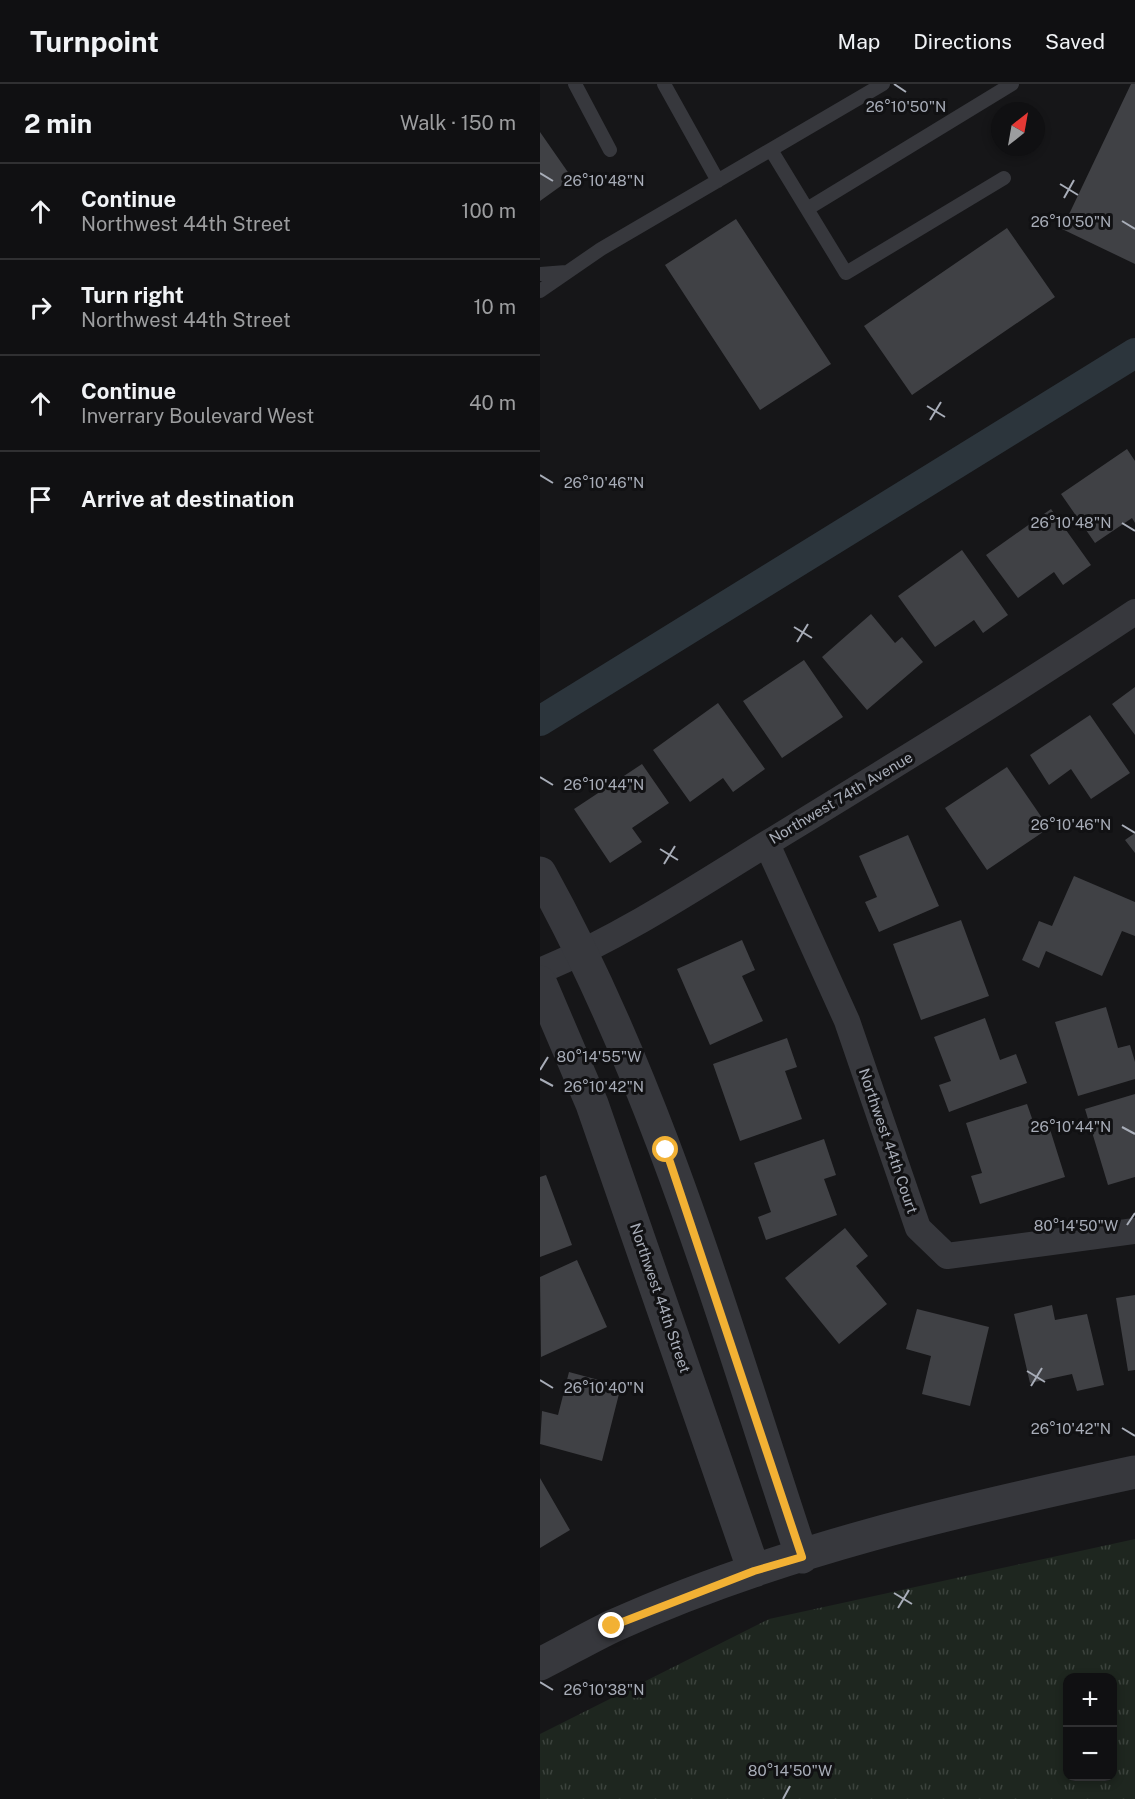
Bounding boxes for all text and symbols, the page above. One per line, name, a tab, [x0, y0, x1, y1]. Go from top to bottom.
text: Turnpoint	[30, 25, 159, 58]
text: Map	[838, 29, 880, 54]
text: Directions	[913, 29, 1012, 54]
text: Saved	[1045, 29, 1105, 54]
text: 26°10'50"N	[866, 98, 946, 115]
north arrow	[991, 102, 1045, 156]
text: 2 min	[24, 108, 92, 139]
text: Walk · 150 m	[400, 111, 516, 135]
text: 26°10'48"N	[563, 172, 645, 189]
text: Continue	[81, 186, 176, 212]
icon: ahead	[24, 195, 57, 228]
text: 100 m	[461, 199, 516, 223]
text: Northwest 44th Street	[81, 212, 291, 236]
text: 26°10'50"N	[1031, 213, 1111, 230]
text: Turn right	[81, 282, 184, 308]
icon: right	[24, 291, 57, 324]
text: 10 m	[473, 295, 516, 319]
text: Northwest 44th Street	[81, 308, 291, 332]
text: Continue	[81, 378, 176, 404]
icon: ahead	[24, 387, 57, 420]
text: 40 m	[469, 391, 516, 415]
text: Inverrary Boulevard West	[81, 404, 314, 428]
text: 26°10'46"N	[564, 474, 644, 491]
icon: arrive	[24, 483, 57, 516]
text: Arrive at destination	[81, 486, 294, 512]
text: 26°10'48"N	[1030, 514, 1112, 531]
street label: Northwest 74th Avenue	[766, 748, 915, 847]
text: 26°10'44"N	[564, 776, 644, 793]
text: 26°10'46"N	[1031, 816, 1111, 833]
text: 80°14'55"W	[557, 1048, 641, 1065]
street label: Northwest 44th Court	[856, 1066, 921, 1216]
text: 26°10'42"N	[564, 1078, 644, 1095]
text: 26°10'44"N	[1031, 1118, 1111, 1135]
route start	[652, 1136, 678, 1162]
text: 80°14'50"W	[1034, 1217, 1118, 1234]
street label: Northwest 44th Street	[627, 1221, 694, 1375]
text: 26°10'40"N	[564, 1379, 644, 1396]
text: 26°10'42"N	[1031, 1420, 1111, 1437]
route end	[598, 1612, 624, 1638]
map controls	[1063, 1673, 1117, 1781]
button: +	[1063, 1673, 1117, 1727]
text: 26°10'38"N	[564, 1681, 644, 1698]
button: −	[1063, 1727, 1117, 1781]
text: 80°14'50"W	[748, 1762, 832, 1779]

